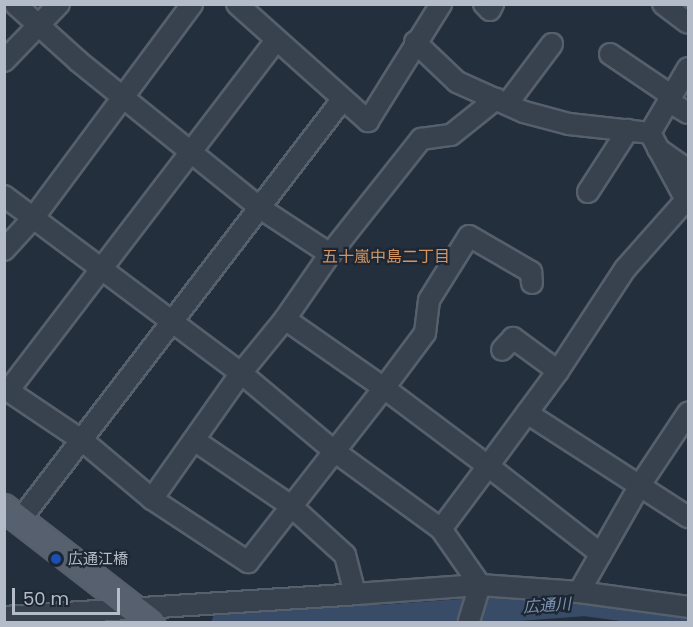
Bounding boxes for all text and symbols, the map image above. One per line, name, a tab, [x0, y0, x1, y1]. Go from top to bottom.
district label: 五十嵐中島二丁目	[322, 247, 450, 267]
place label: 広通江橋	[68, 550, 128, 568]
marker: 広通江橋	[49, 552, 63, 566]
scale bar	[15, 576, 123, 614]
text: 50 m	[23, 586, 69, 611]
water label: 広通川	[522, 595, 572, 617]

